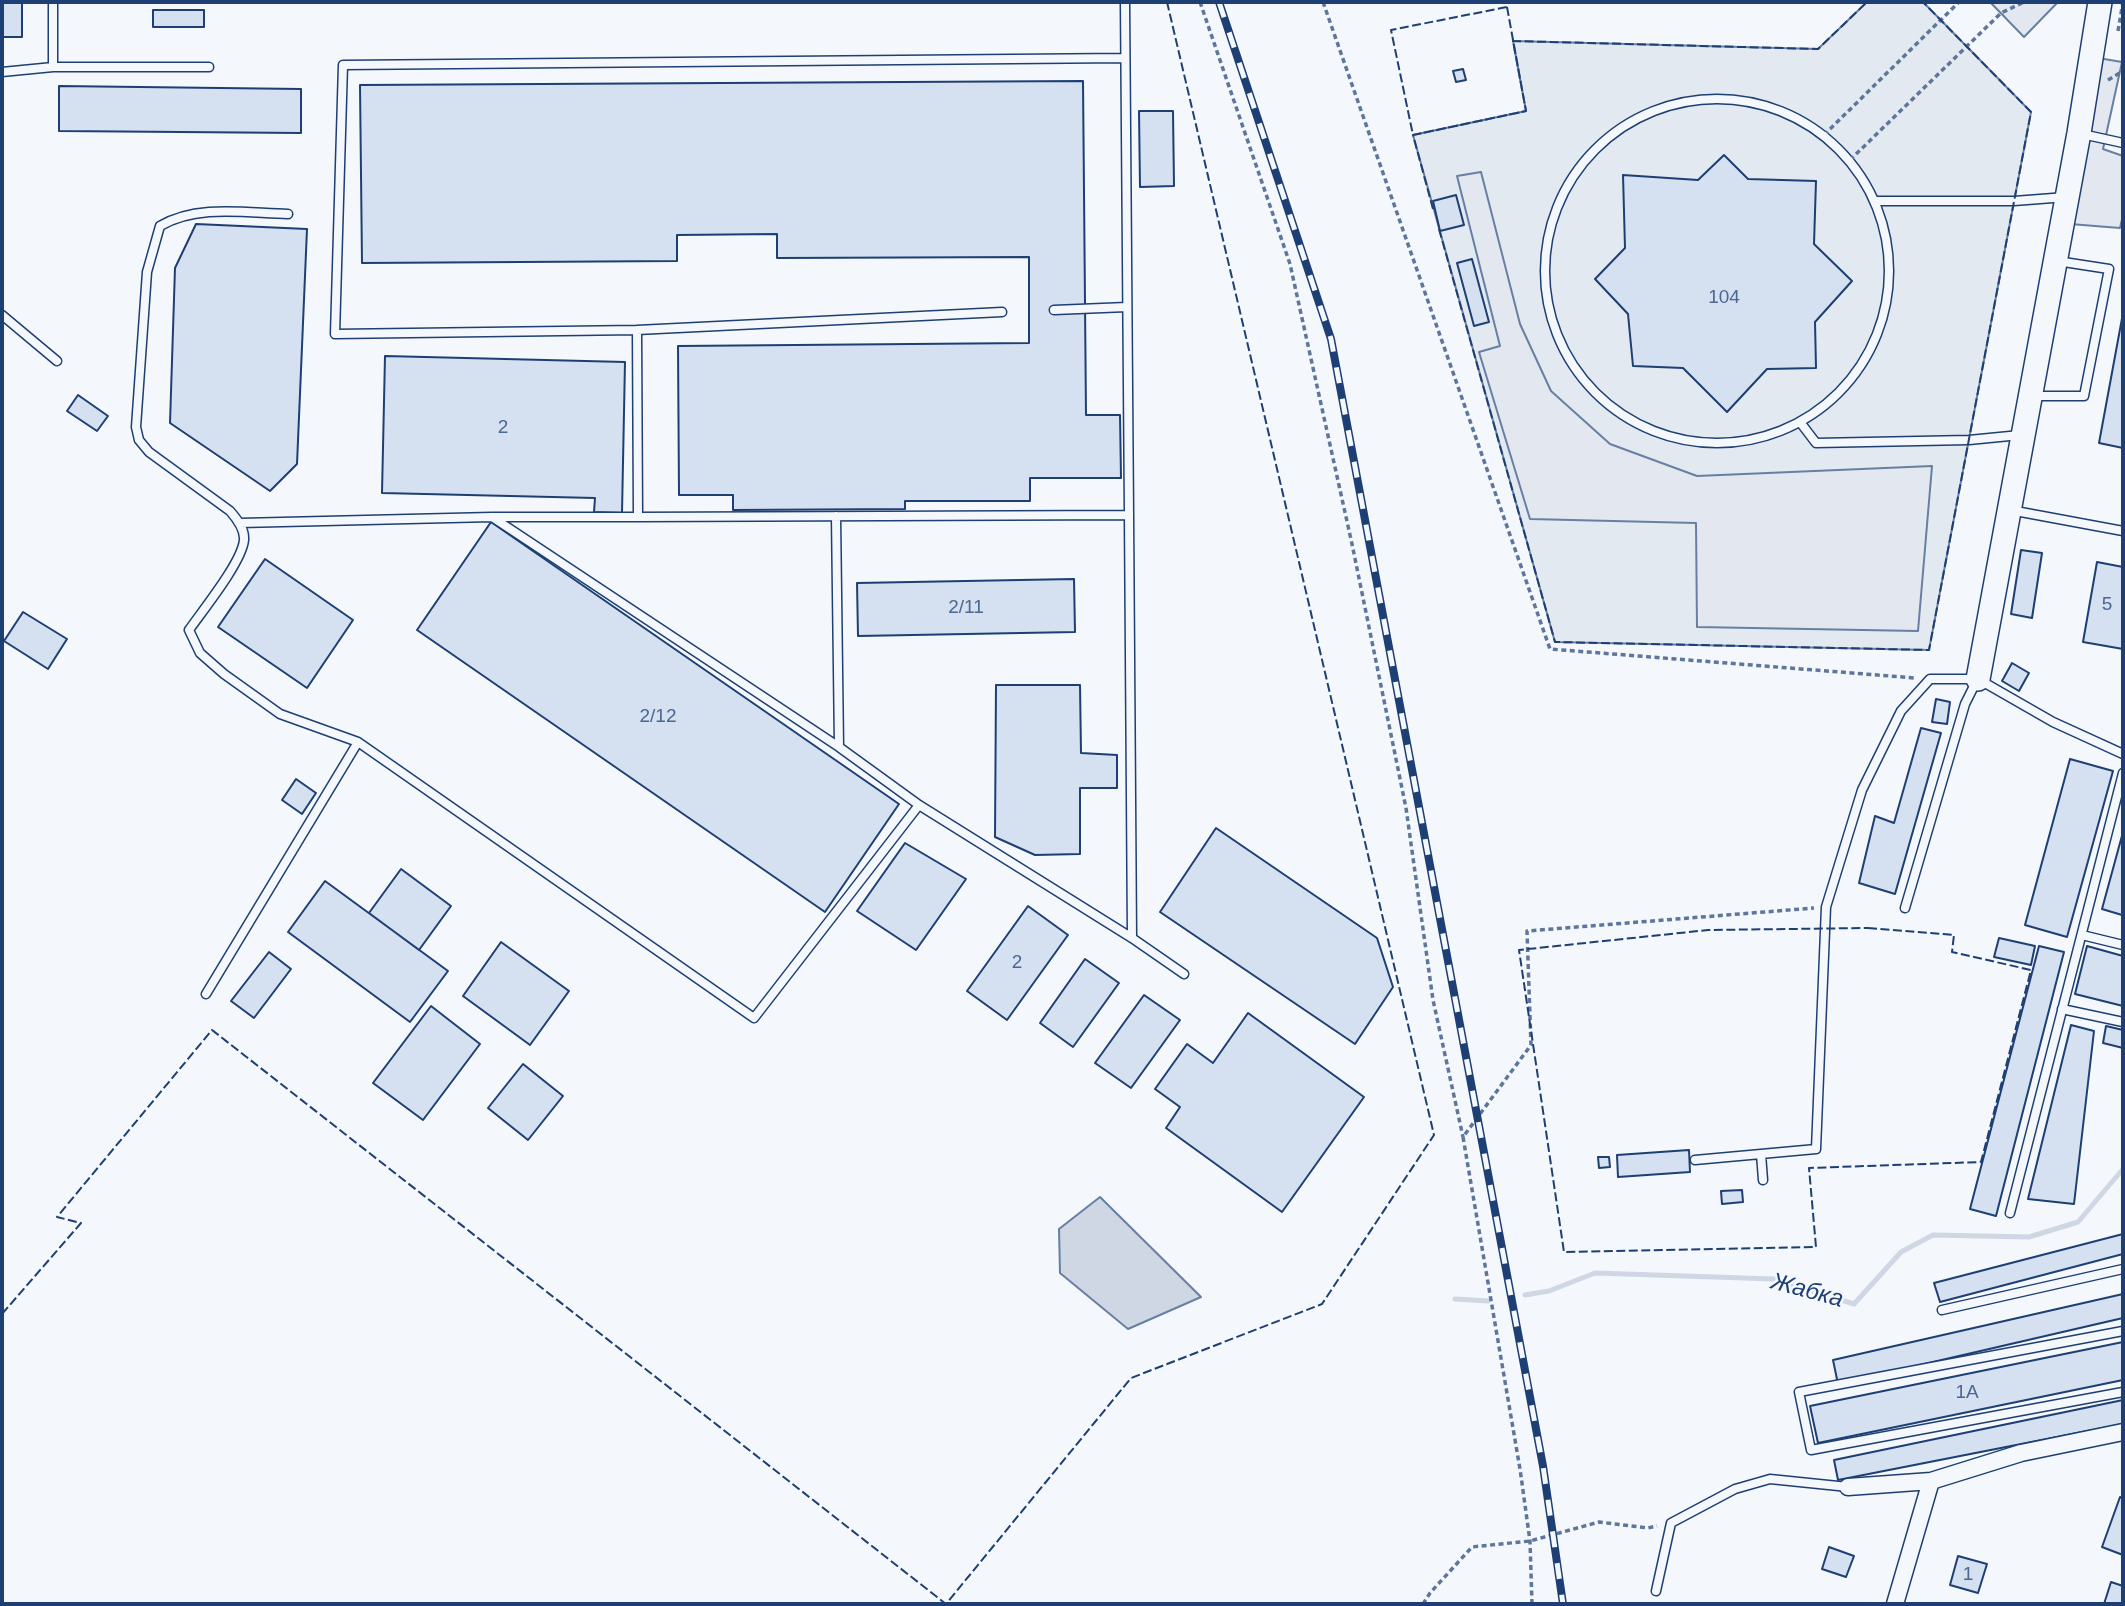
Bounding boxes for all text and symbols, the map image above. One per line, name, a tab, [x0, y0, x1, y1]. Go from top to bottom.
house number: 104	[1708, 287, 1740, 309]
house number: 2	[498, 417, 508, 439]
house number: 5	[2102, 594, 2112, 616]
house number: 2/11	[948, 597, 984, 619]
house number: 2/12	[640, 706, 676, 728]
house number: 2	[1012, 952, 1022, 974]
water label: Жабка	[1768, 1268, 1846, 1314]
house number: 1А	[1955, 1382, 1979, 1404]
house number: 1	[1963, 1564, 1973, 1586]

